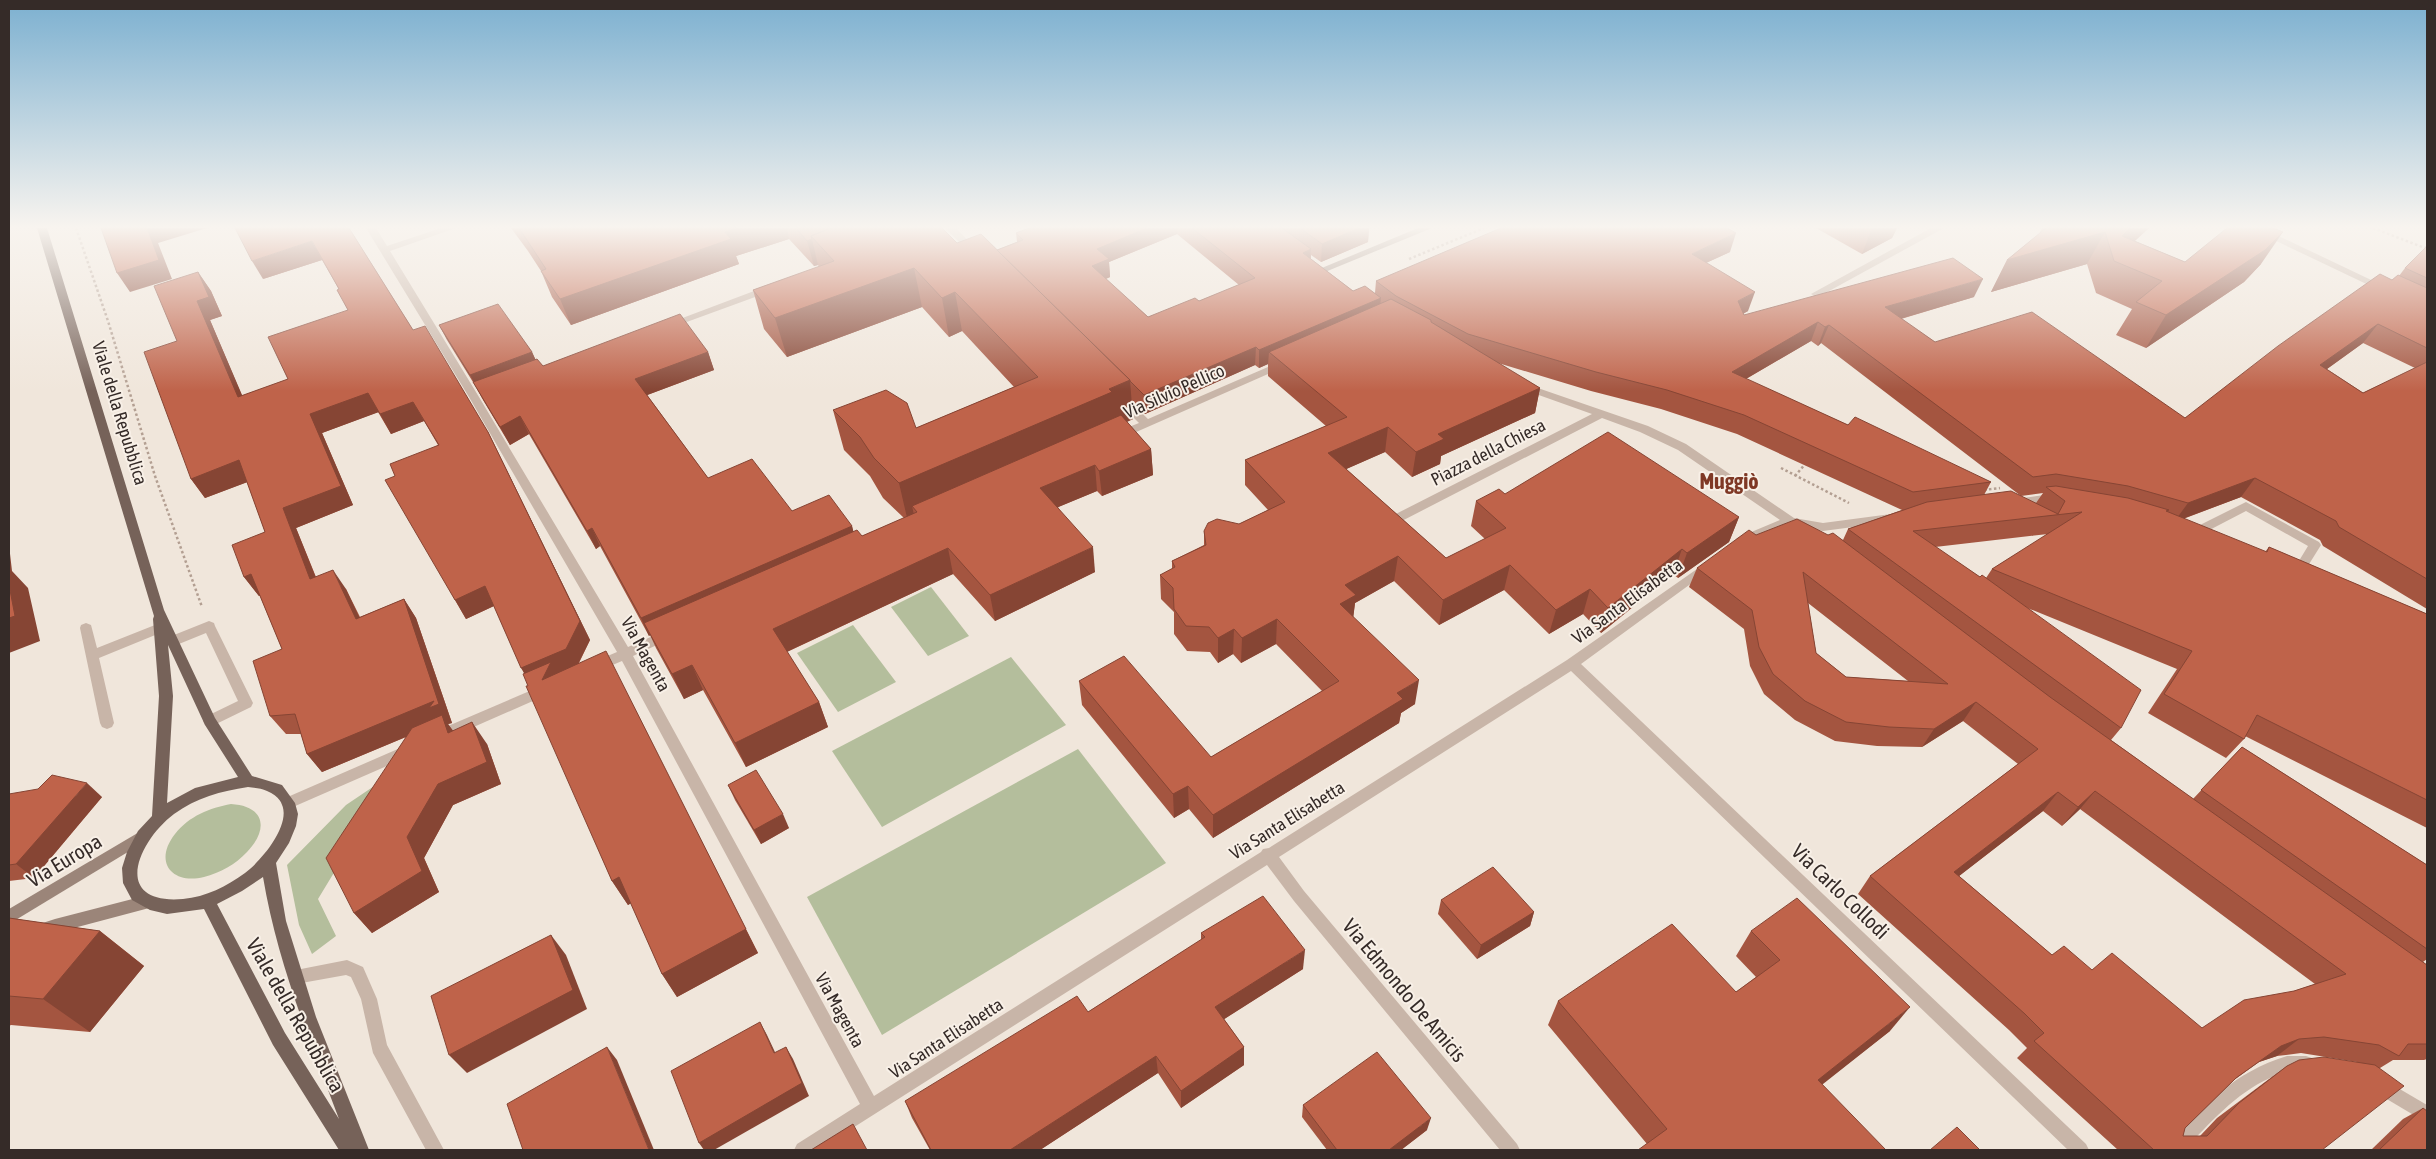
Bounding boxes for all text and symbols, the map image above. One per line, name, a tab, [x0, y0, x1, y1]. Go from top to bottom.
street label: Viale della Repubblica	[88, 339, 152, 487]
street label: Via Silvio Pellico	[1120, 359, 1228, 423]
street label: Piazza della Chiesa	[1427, 414, 1549, 490]
district label: Muggiò	[1699, 468, 1759, 494]
street label: Via Santa Elisabetta	[1568, 554, 1686, 648]
street label: Via Magenta	[617, 613, 675, 695]
street label: Via Santa Elisabetta	[1226, 776, 1348, 864]
street label: Via Europa	[22, 828, 106, 892]
street label: Via Carlo Collodi	[1787, 839, 1895, 943]
street label: Via Edmondo De Amicis	[1338, 914, 1472, 1066]
street label: Viale della Repubblica	[242, 934, 350, 1096]
street label: Via Magenta	[811, 969, 869, 1051]
street label: Via Santa Elisabetta	[885, 993, 1007, 1083]

